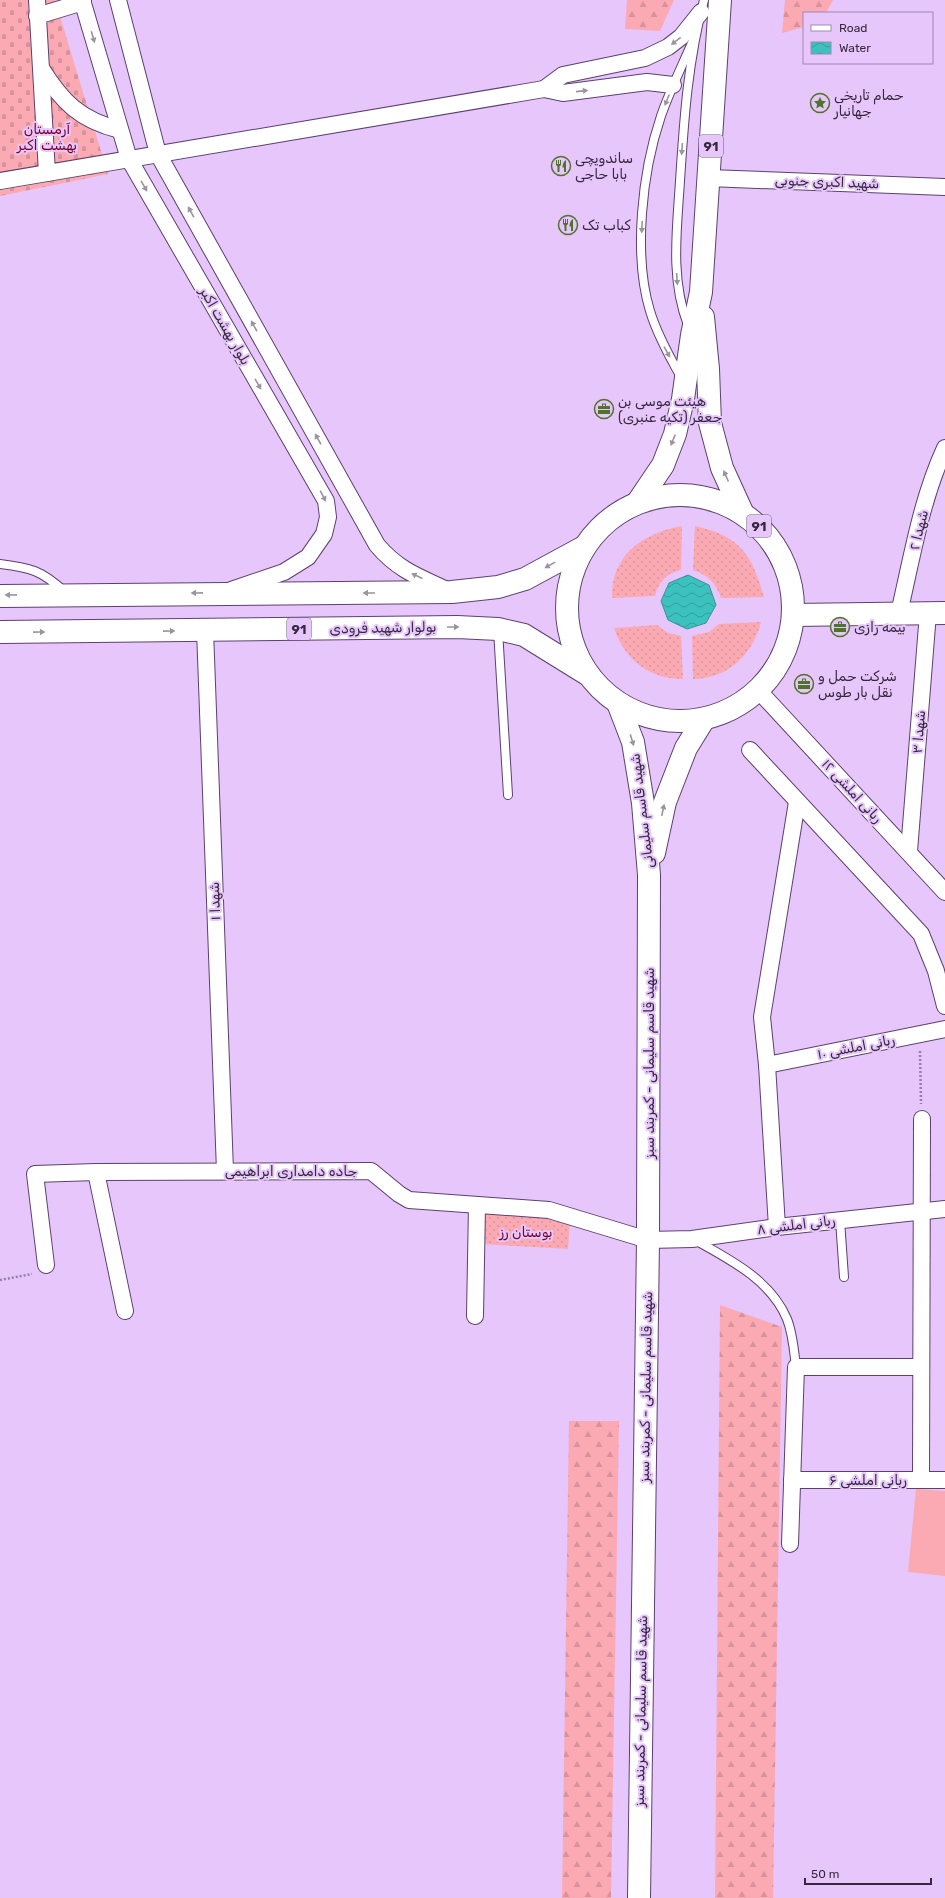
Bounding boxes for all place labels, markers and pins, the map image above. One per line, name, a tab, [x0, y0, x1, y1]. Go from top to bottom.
place label: حمام تاریخی جهانیار	[833, 87, 904, 120]
place icon: حمام تاریخی جهانیار	[809, 92, 831, 114]
place label: ساندویچی بابا حاجی	[575, 150, 633, 183]
restaurant icon: ساندویچی بابا حاجی	[550, 155, 572, 177]
restaurant icon: کباب تک	[557, 214, 579, 236]
place label: کباب تک	[582, 217, 632, 234]
place label: هيئت موسی بن جعفر (تکیه عنبری)	[618, 393, 722, 426]
office icon: هيئت موسی بن جعفر (تکیه عنبری)	[593, 398, 615, 420]
office icon: بیمه رازی	[829, 616, 851, 638]
place label: بیمه رازی	[854, 619, 906, 636]
place label: شرکت حمل و نقل بار طوس	[818, 668, 897, 701]
office icon: شرکت حمل و نقل بار طوس	[793, 673, 815, 695]

